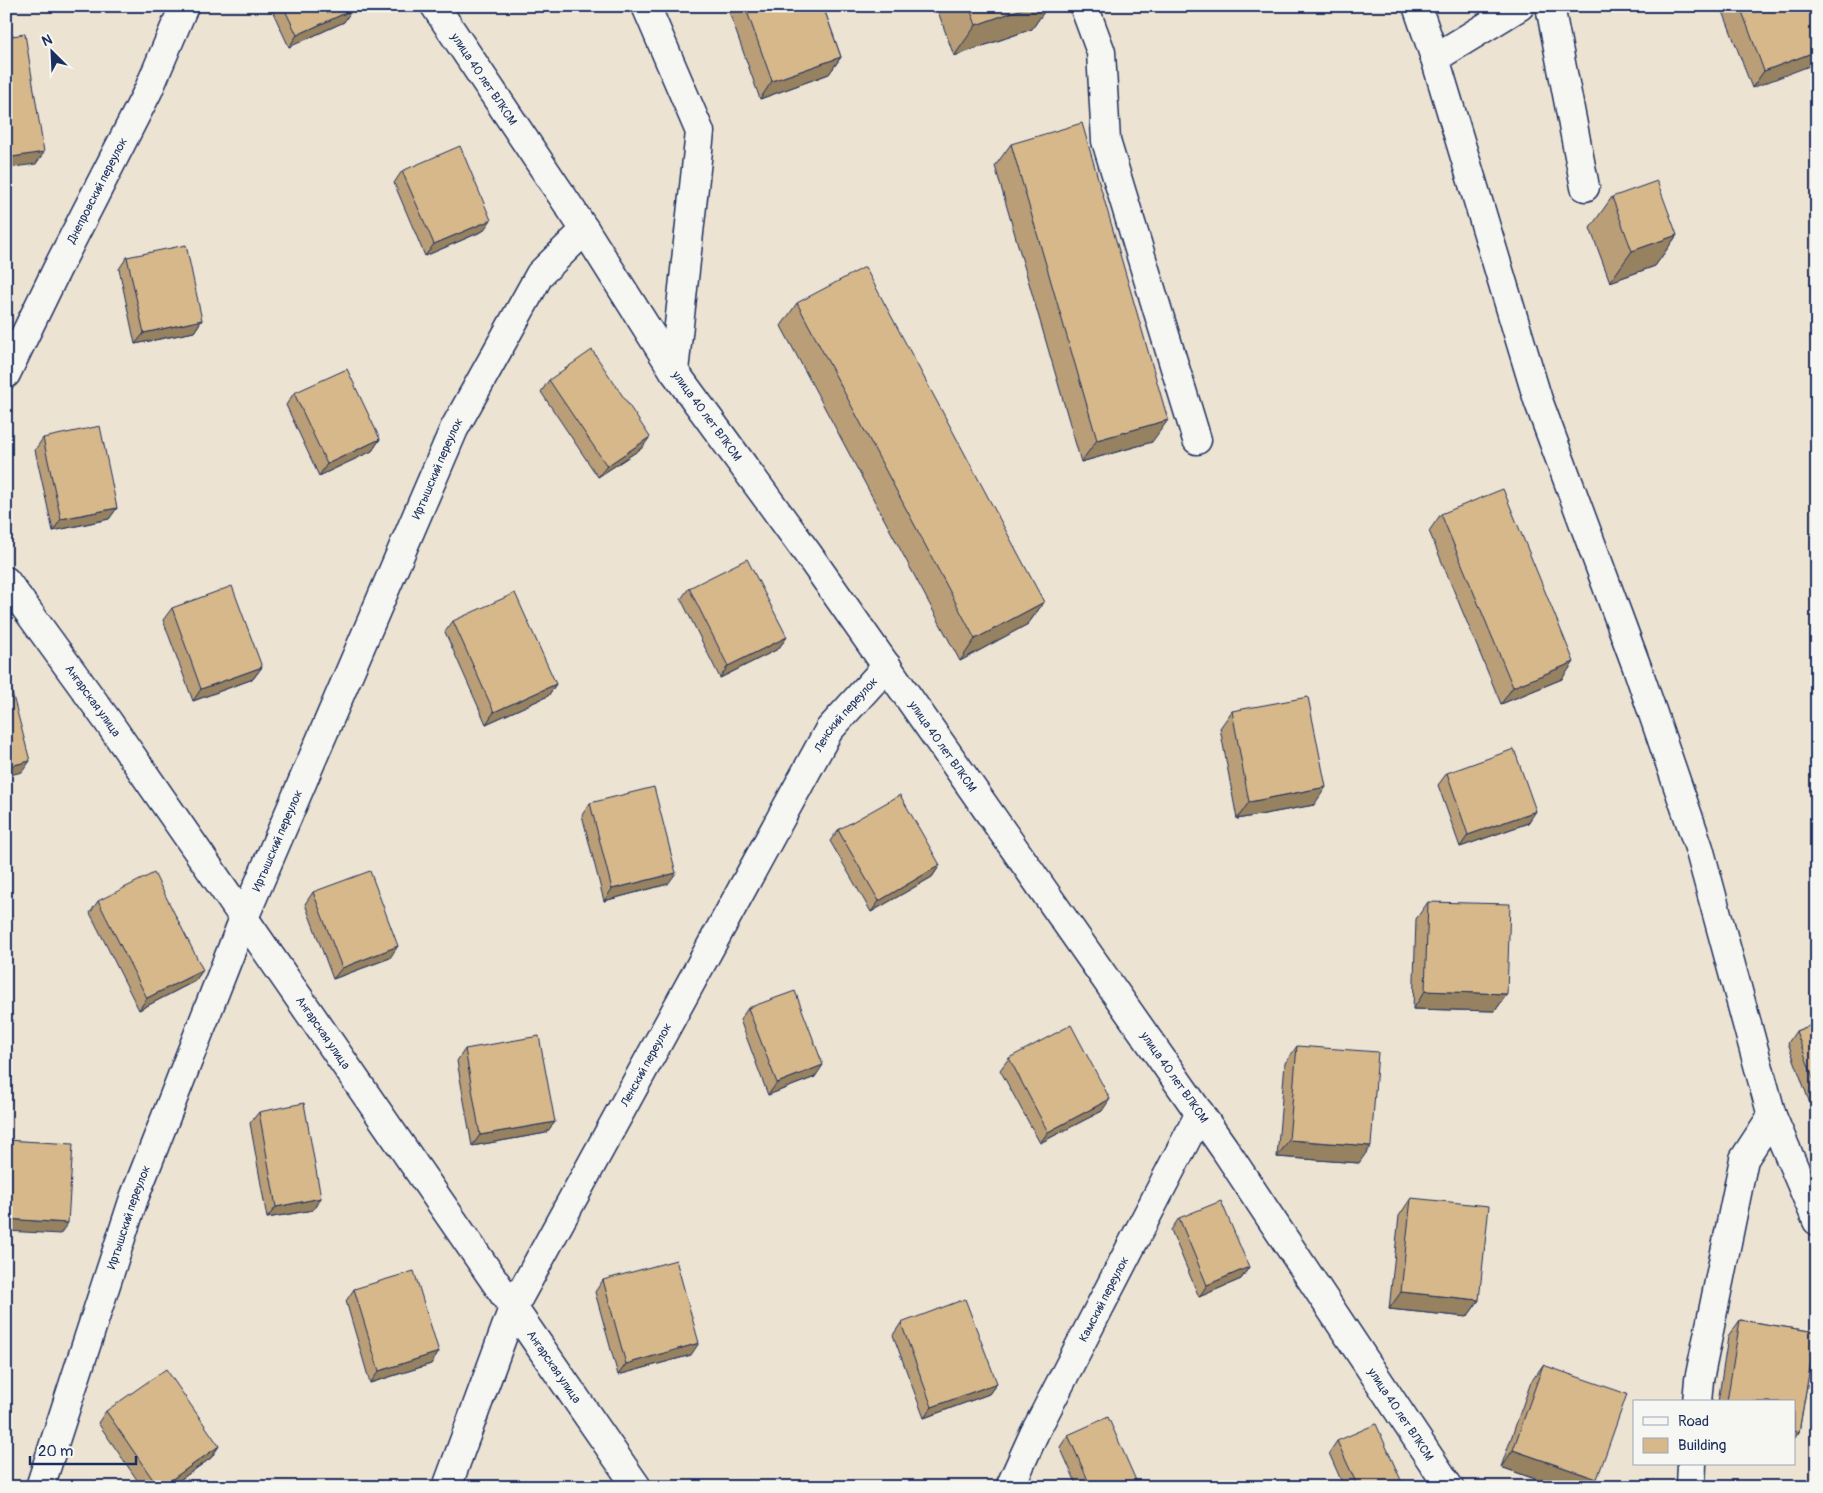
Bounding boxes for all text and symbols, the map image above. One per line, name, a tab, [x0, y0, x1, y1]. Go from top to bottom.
north arrow	[28, 28, 78, 78]
street label: улица 40 лет ВЛКСМ	[447, 29, 520, 129]
text: N	[39, 31, 55, 50]
street label: Днепровский переулок	[64, 135, 131, 247]
street label: улица 40 лет ВЛКСМ	[668, 367, 745, 465]
street label: Иртышский переулок	[409, 416, 467, 522]
street label: Ангарская улица	[61, 662, 124, 740]
street label: Ленский переулок	[811, 674, 881, 756]
street label: улица 40 лет ВЛКСМ	[905, 697, 980, 796]
street label: Иртышский переулок	[249, 788, 306, 894]
street label: Ангарская улица	[292, 994, 353, 1073]
street label: Ленский переулок	[617, 1021, 675, 1110]
street label: улица 40 лет ВЛКСМ	[1136, 1028, 1211, 1126]
street label: Иртышский переулок	[104, 1163, 154, 1271]
street label: Камский переулок	[1076, 1254, 1132, 1345]
street label: Ангарская улица	[523, 1328, 584, 1407]
street label: улица 40 лет ВЛКСМ	[1364, 1365, 1437, 1464]
legend	[1633, 1400, 1796, 1466]
text: Road	[1678, 1412, 1709, 1431]
scale bar	[30, 1433, 136, 1465]
text: Building	[1678, 1436, 1726, 1455]
text: 20 m	[38, 1442, 73, 1461]

